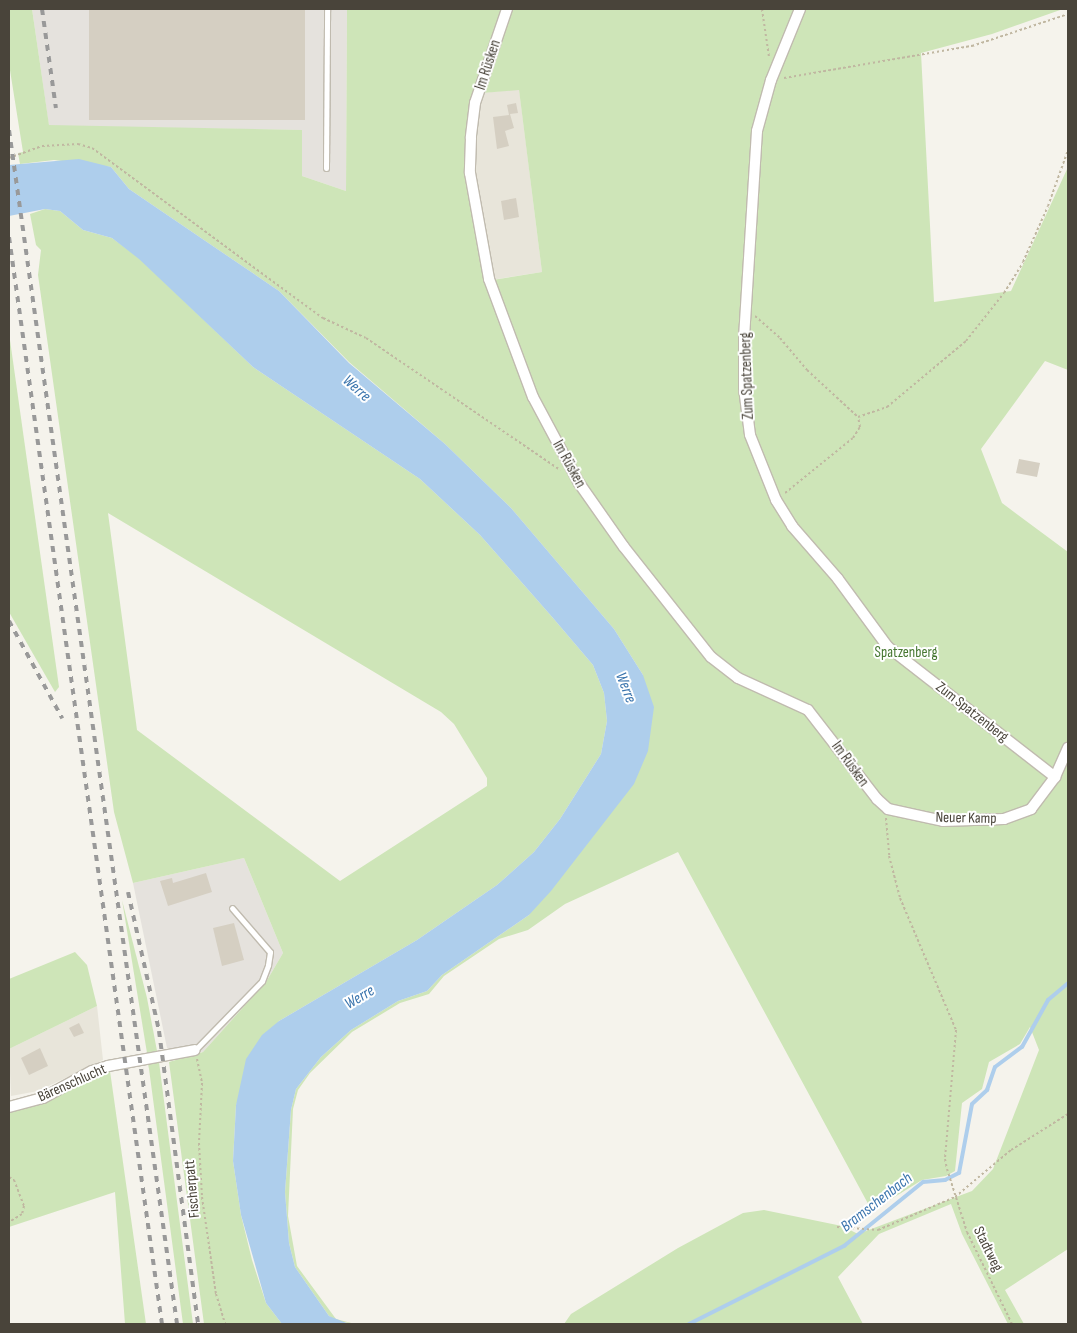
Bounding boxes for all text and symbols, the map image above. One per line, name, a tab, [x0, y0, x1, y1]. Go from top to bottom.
street label: Im Rüsken	[471, 38, 505, 92]
street label: Zum Spatzenberg	[736, 332, 758, 420]
water label: Werre	[338, 371, 374, 407]
street label: Im Rüsken	[549, 437, 589, 491]
park label: Spatzenberg	[875, 644, 937, 662]
water label: Werre	[610, 670, 640, 706]
street label: Zum Spatzenberg	[932, 678, 1012, 746]
street label: Im Rüsken	[828, 738, 872, 790]
street label: Neuer Kamp	[935, 808, 997, 828]
water label: Werre	[342, 982, 378, 1014]
street label: Bärenschlucht	[35, 1060, 109, 1106]
street label: Fischerpatt	[181, 1159, 203, 1219]
water label: Bramschenbach	[838, 1169, 916, 1237]
street label: Stadtweg	[969, 1224, 1007, 1274]

